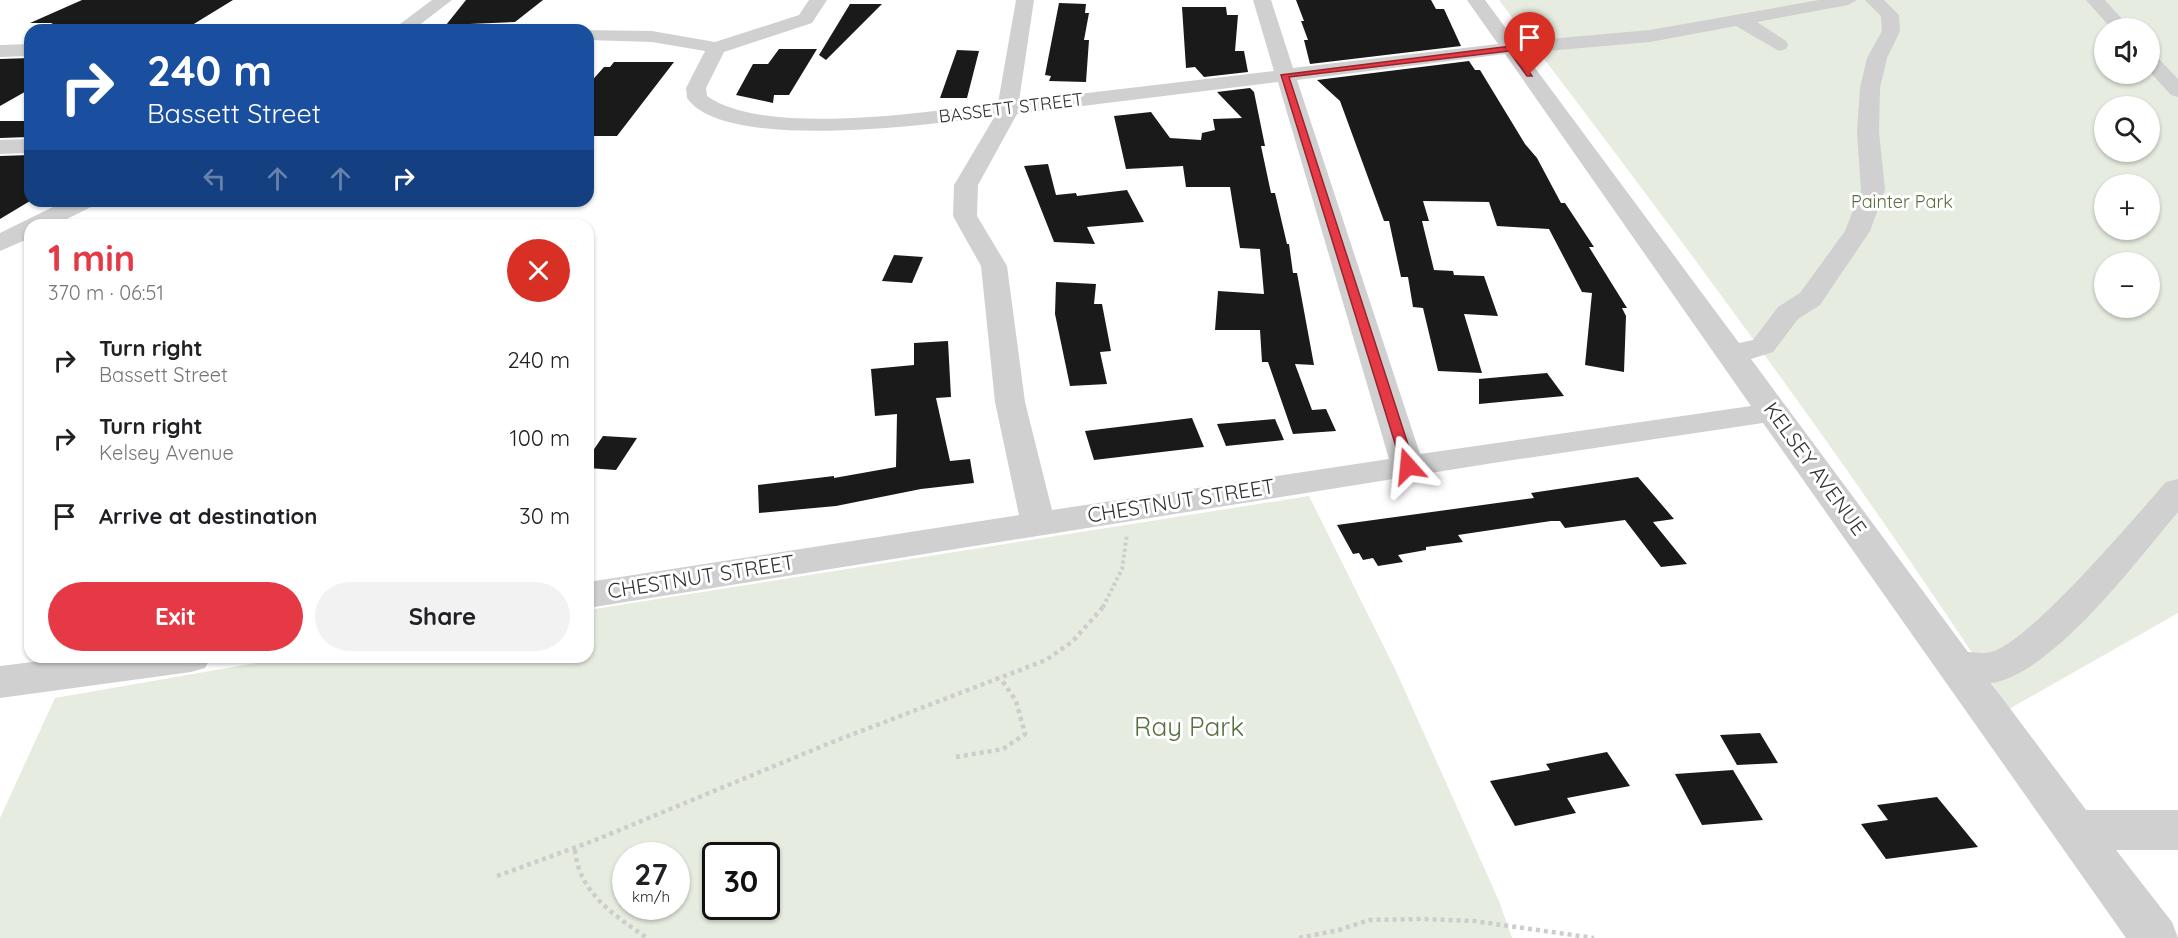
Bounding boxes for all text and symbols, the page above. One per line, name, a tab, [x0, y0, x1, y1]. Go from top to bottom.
pin	[1504, 12, 1555, 74]
map controls	[2094, 18, 2160, 318]
button: sound	[2094, 18, 2160, 84]
icon: arrive	[1513, 21, 1546, 54]
text: 240 m	[147, 44, 272, 97]
icon: right	[48, 48, 126, 126]
street label: BASSETT STREET	[937, 87, 1085, 128]
text: Bassett Street	[147, 96, 321, 130]
button: search	[2094, 96, 2160, 162]
icon: left	[198, 162, 231, 195]
icon: ahead	[261, 162, 294, 195]
icon: ahead	[324, 162, 357, 195]
icon: right	[387, 162, 420, 195]
button: +	[2094, 174, 2160, 240]
park label: Painter Park	[1851, 190, 1953, 213]
text: 1 min	[48, 235, 135, 280]
button: close	[507, 239, 570, 302]
button: −	[2094, 252, 2160, 318]
text: 370 m · 06:51	[48, 280, 164, 305]
text: Turn right	[99, 334, 203, 362]
icon: right	[48, 344, 81, 377]
text: 240 m	[507, 346, 570, 374]
text: Bassett Street	[99, 362, 228, 387]
street label: KELSEY AVENUE	[1759, 397, 1873, 540]
text: Turn right	[99, 412, 203, 440]
icon: right	[48, 422, 81, 455]
text: 100 m	[510, 424, 570, 452]
position arrow	[1376, 434, 1440, 498]
text: Kelsey Avenue	[99, 440, 234, 465]
street label: CHESTNUT STREET	[1085, 472, 1276, 528]
icon: arrive	[48, 500, 81, 533]
text: Arrive at destination	[99, 502, 317, 530]
text: 30 m	[519, 502, 570, 530]
street label: CHESTNUT STREET	[605, 548, 796, 604]
button: Exit	[48, 582, 303, 651]
button: Share	[315, 582, 570, 651]
park label: Ray Park	[1134, 710, 1244, 743]
speed limit sign: 30	[702, 842, 780, 920]
text: 27	[634, 855, 668, 893]
text: km/h	[632, 887, 670, 906]

